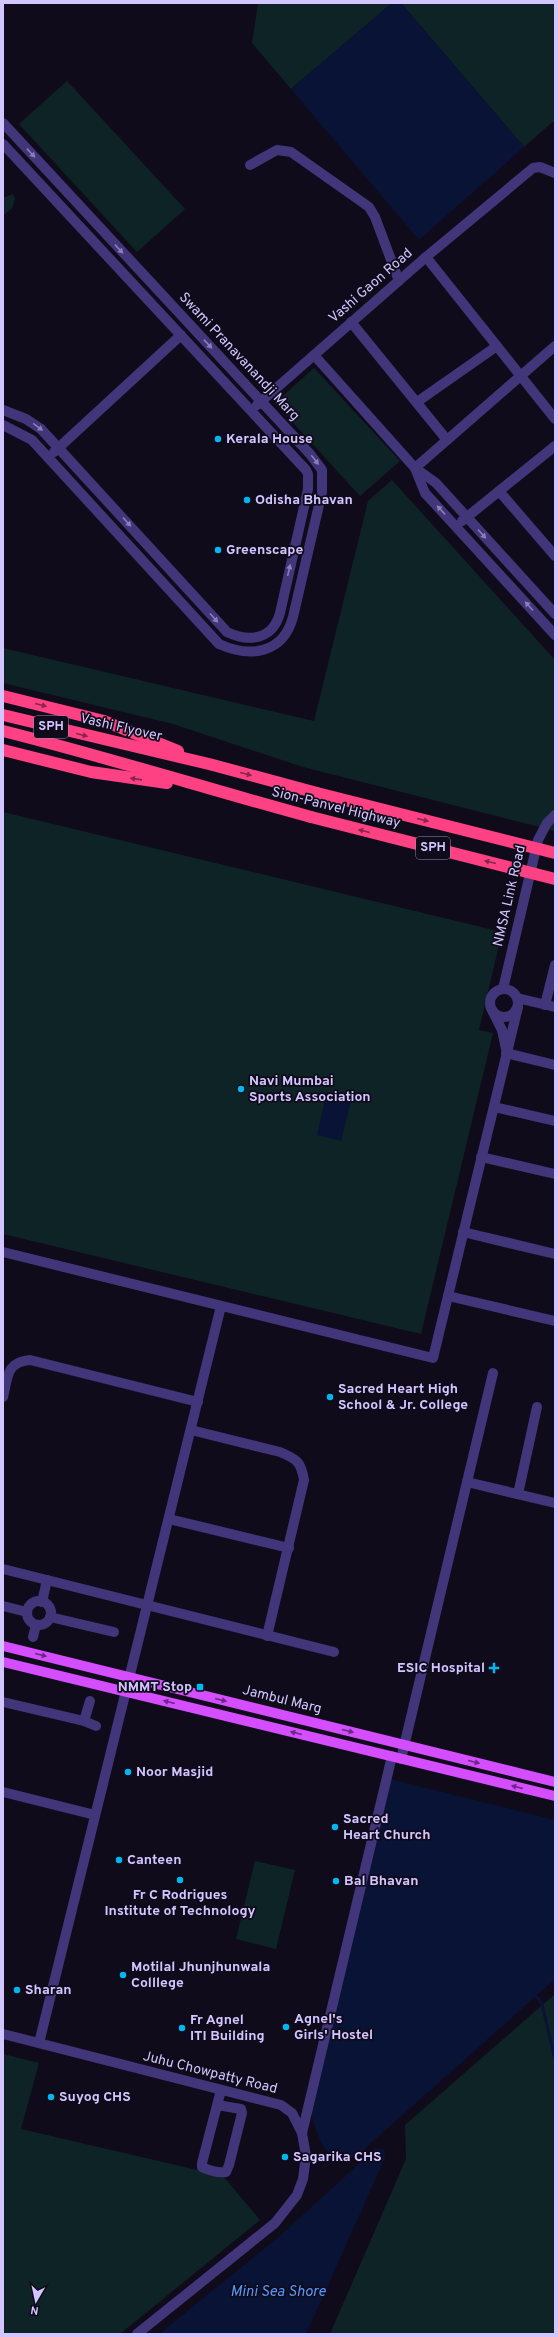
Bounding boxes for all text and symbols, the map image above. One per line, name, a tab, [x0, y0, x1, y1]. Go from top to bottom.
one-way arrow	[26, 149, 35, 158]
one-way arrow	[115, 243, 124, 254]
street label: Vashi Gaon Road	[326, 245, 416, 327]
street label: Swami Pranavanandji Marg	[175, 289, 303, 425]
one-way arrow	[203, 339, 213, 349]
one-way arrow	[32, 423, 43, 431]
place label: Kerala House	[226, 431, 313, 448]
marker: Kerala House	[213, 434, 223, 444]
one-way arrow	[311, 454, 319, 465]
place label: Odisha Bhavan	[255, 492, 353, 509]
marker: Odisha Bhavan	[242, 495, 252, 505]
one-way arrow	[436, 505, 446, 515]
one-way arrow	[122, 517, 131, 527]
one-way arrow	[477, 530, 486, 539]
place label: Greenscape	[226, 542, 304, 559]
marker: Greenscape	[213, 545, 223, 555]
one-way arrow	[287, 564, 293, 576]
one-way arrow	[524, 601, 533, 611]
one-way arrow	[209, 613, 219, 623]
one-way arrow	[35, 702, 47, 708]
street label: Vashi Flyover	[78, 710, 164, 746]
road number: SPH	[34, 716, 68, 738]
one-way arrow	[76, 732, 88, 738]
one-way arrow	[240, 771, 252, 777]
one-way arrow	[130, 775, 142, 782]
street label: Sion-Panvel Highway	[270, 784, 402, 832]
one-way arrow	[417, 817, 429, 823]
one-way arrow	[358, 827, 370, 833]
road number: SPH	[416, 837, 450, 859]
street label: NMSA Link Road	[490, 844, 530, 948]
one-way arrow	[484, 859, 496, 865]
place label: Navi Mumbai Sports Association	[249, 1073, 371, 1106]
marker: Navi Mumbai Sports Association	[236, 1084, 246, 1094]
place label: Sacred Heart High School & Jr. College	[338, 1381, 468, 1414]
marker: Sacred Heart High School & Jr. College	[325, 1392, 335, 1402]
one-way arrow	[35, 1653, 47, 1659]
place label: ESIC Hospital	[397, 1660, 485, 1677]
marker: ESIC Hospital	[488, 1662, 500, 1674]
place label: NMMT Stop	[118, 1679, 192, 1696]
marker: NMMT Stop	[195, 1682, 205, 1692]
street label: Jambul Marg	[241, 1682, 323, 1718]
one-way arrow	[216, 1697, 228, 1703]
one-way arrow	[163, 1699, 175, 1705]
one-way arrow	[342, 1728, 354, 1734]
one-way arrow	[289, 1730, 301, 1736]
one-way arrow	[468, 1760, 480, 1766]
place label: Noor Masjid	[136, 1764, 213, 1781]
marker: Noor Masjid	[123, 1767, 133, 1777]
one-way arrow	[511, 1783, 523, 1789]
place label: Sacred Heart Church	[343, 1811, 430, 1844]
marker: Sacred Heart Church	[330, 1822, 340, 1832]
place label: Canteen	[127, 1852, 182, 1869]
marker: Canteen	[114, 1855, 124, 1865]
place label: Bal Bhavan	[344, 1873, 418, 1890]
marker: Fr C Rodrigues Institute of Technology	[175, 1875, 185, 1885]
marker: Bal Bhavan	[331, 1876, 341, 1886]
place label: Fr C Rodrigues Institute of Technology	[104, 1887, 256, 1920]
place label: Motilal Jhunjhunwala Colllege	[131, 1959, 270, 1992]
marker: Motilal Jhunjhunwala Colllege	[118, 1970, 128, 1980]
place label: Sharan	[25, 1982, 72, 1999]
marker: Sharan	[12, 1985, 22, 1995]
place label: Agnel's Girls' Hostel	[294, 2011, 373, 2044]
place label: Fr Agnel ITI Building	[190, 2012, 265, 2045]
marker: Agnel's Girls' Hostel	[281, 2022, 291, 2032]
marker: Fr Agnel ITI Building	[177, 2023, 187, 2033]
street label: Juhu Chowpatty Road	[141, 2048, 279, 2098]
place label: Suyog CHS	[59, 2089, 131, 2106]
marker: Suyog CHS	[46, 2092, 56, 2102]
place label: Sagarika CHS	[293, 2149, 382, 2166]
marker: Sagarika CHS	[280, 2152, 290, 2162]
north arrow	[16, 2281, 56, 2321]
water label: Mini Sea Shore	[230, 2283, 326, 2302]
text: N	[30, 2302, 40, 2317]

